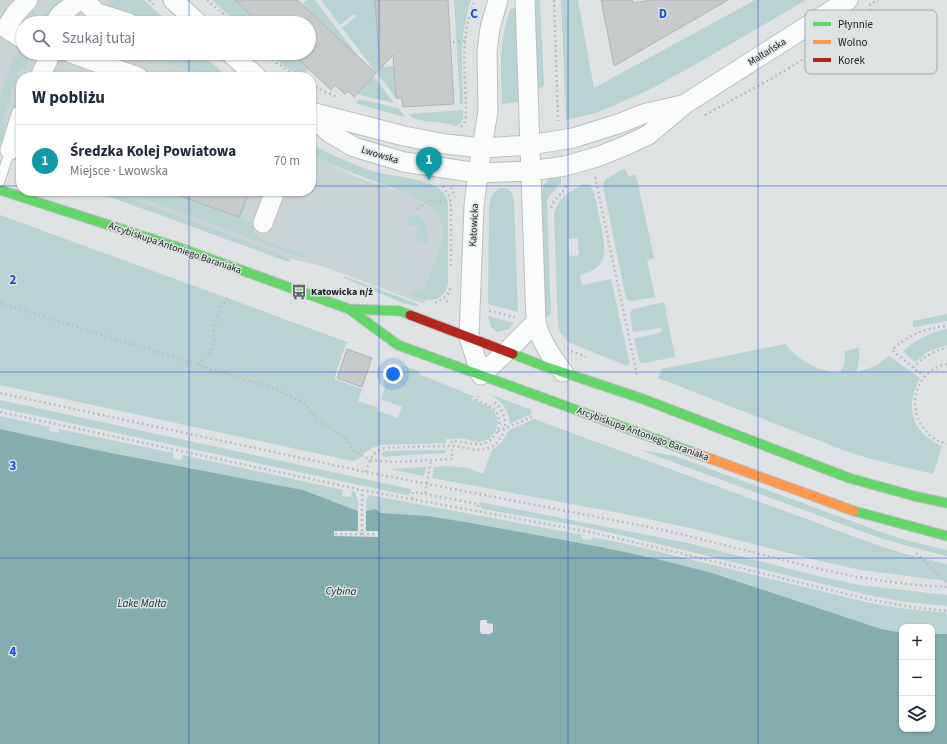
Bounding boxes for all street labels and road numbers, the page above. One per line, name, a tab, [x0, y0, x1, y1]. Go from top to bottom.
street label: Maltańska	[745, 35, 789, 69]
street label: Lwowska	[360, 143, 400, 167]
street label: Katowicka	[466, 203, 482, 247]
street label: Arcybiskupa Antoniego Baraniaka	[107, 219, 243, 277]
street label: Arcybiskupa Antoniego Baraniaka	[575, 404, 711, 464]

